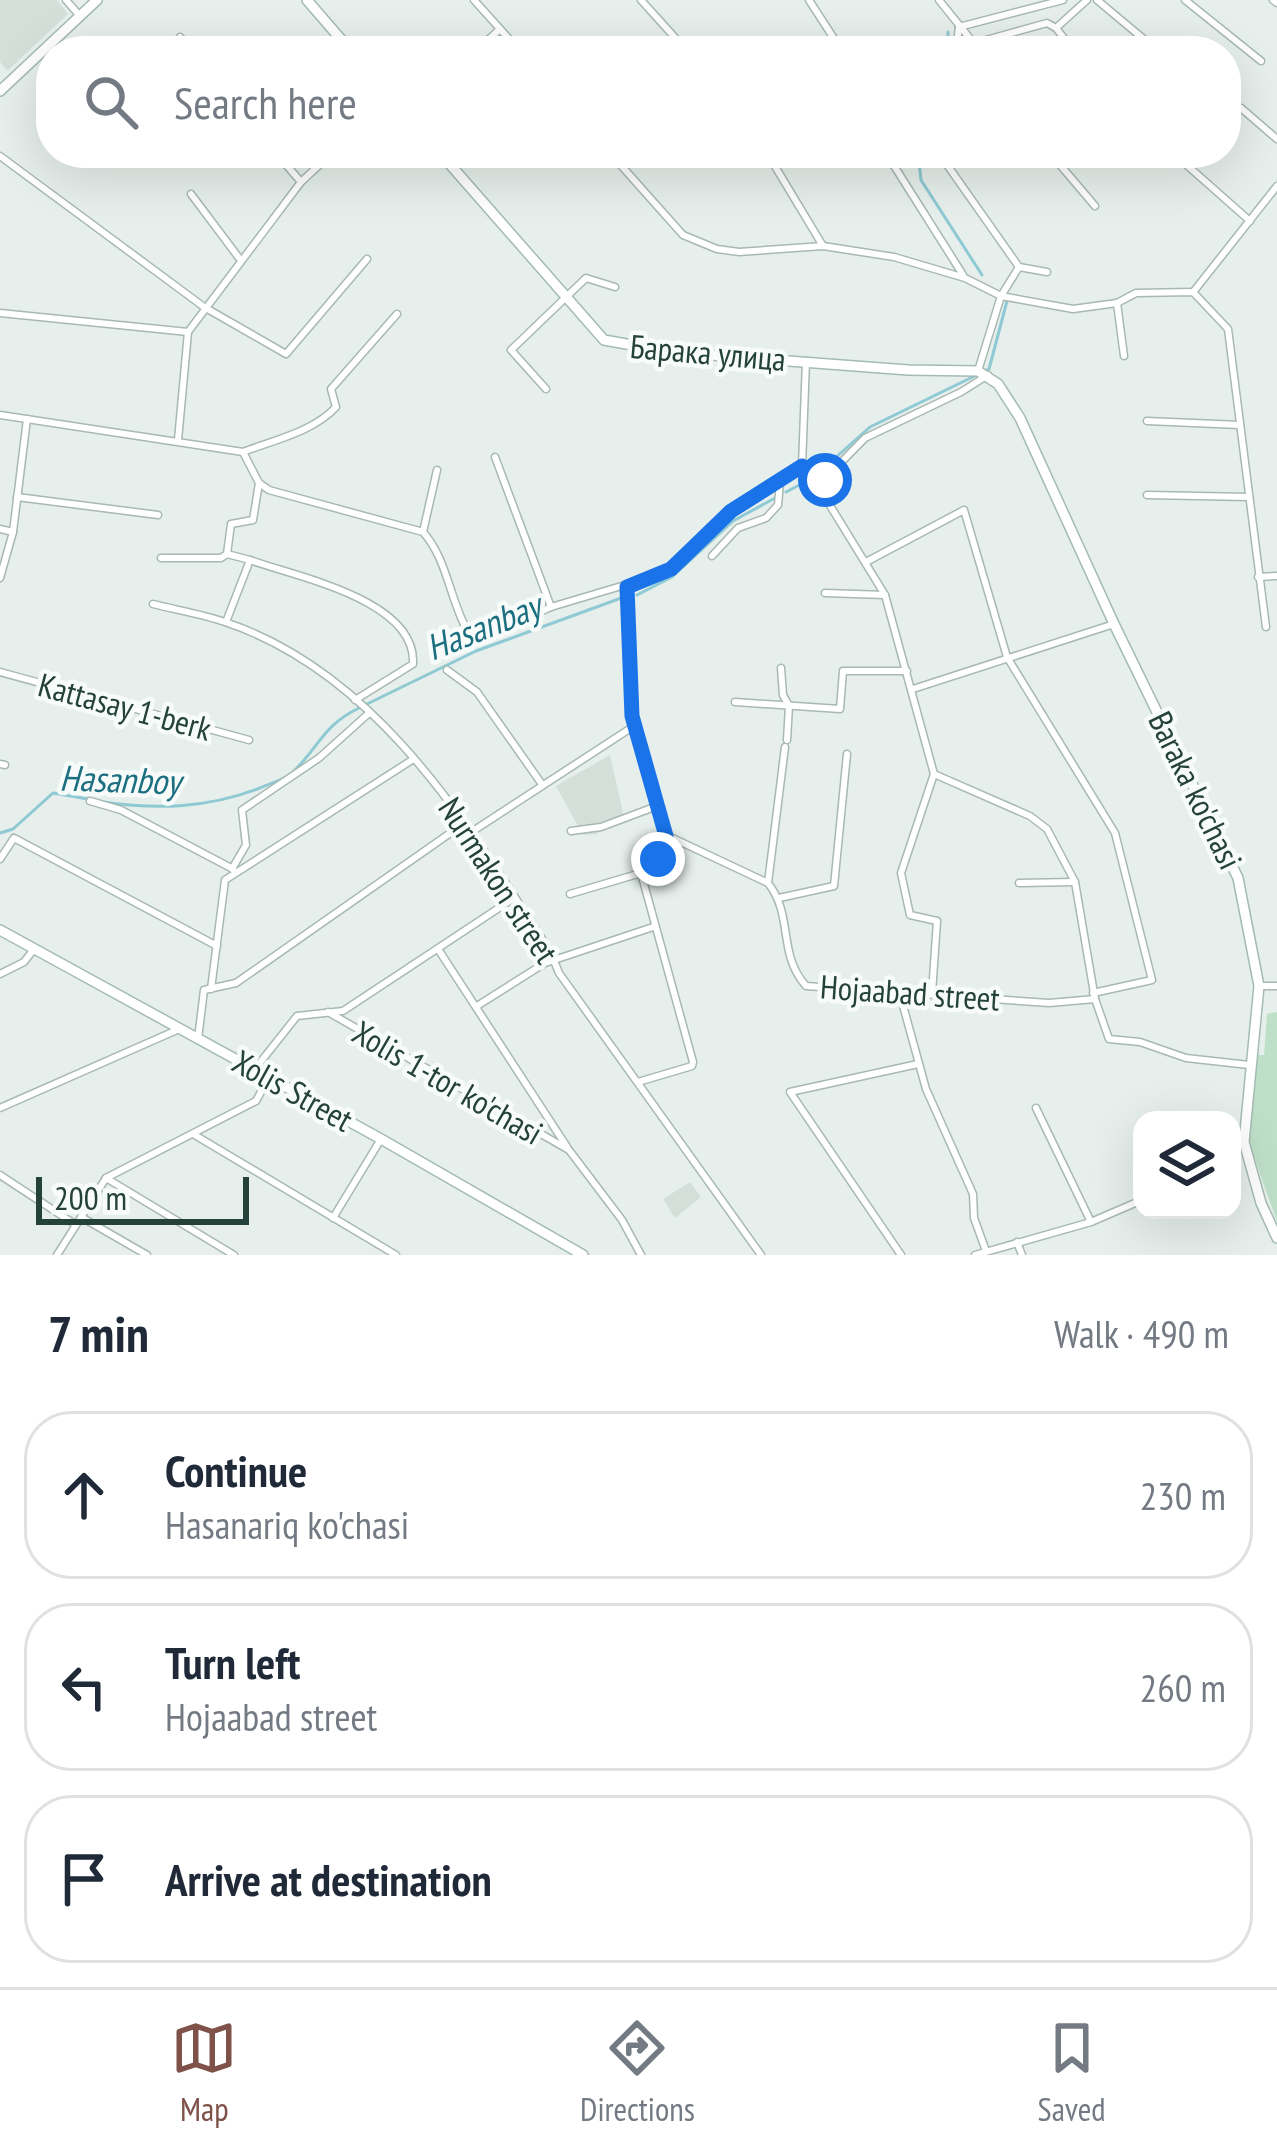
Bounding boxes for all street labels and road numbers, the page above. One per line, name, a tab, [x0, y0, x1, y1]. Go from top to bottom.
street label: Барака улица	[628, 324, 788, 380]
street label: Kattasay 1-berk	[34, 662, 216, 750]
street label: Baraka ko'chasi	[1139, 704, 1253, 876]
street label: Nurmakon street	[429, 789, 569, 971]
street label: Hojaabad street	[819, 964, 1001, 1020]
street label: Xolis 1-tor ko'chasi	[345, 1010, 551, 1154]
street label: Xolis Street	[225, 1039, 361, 1141]

